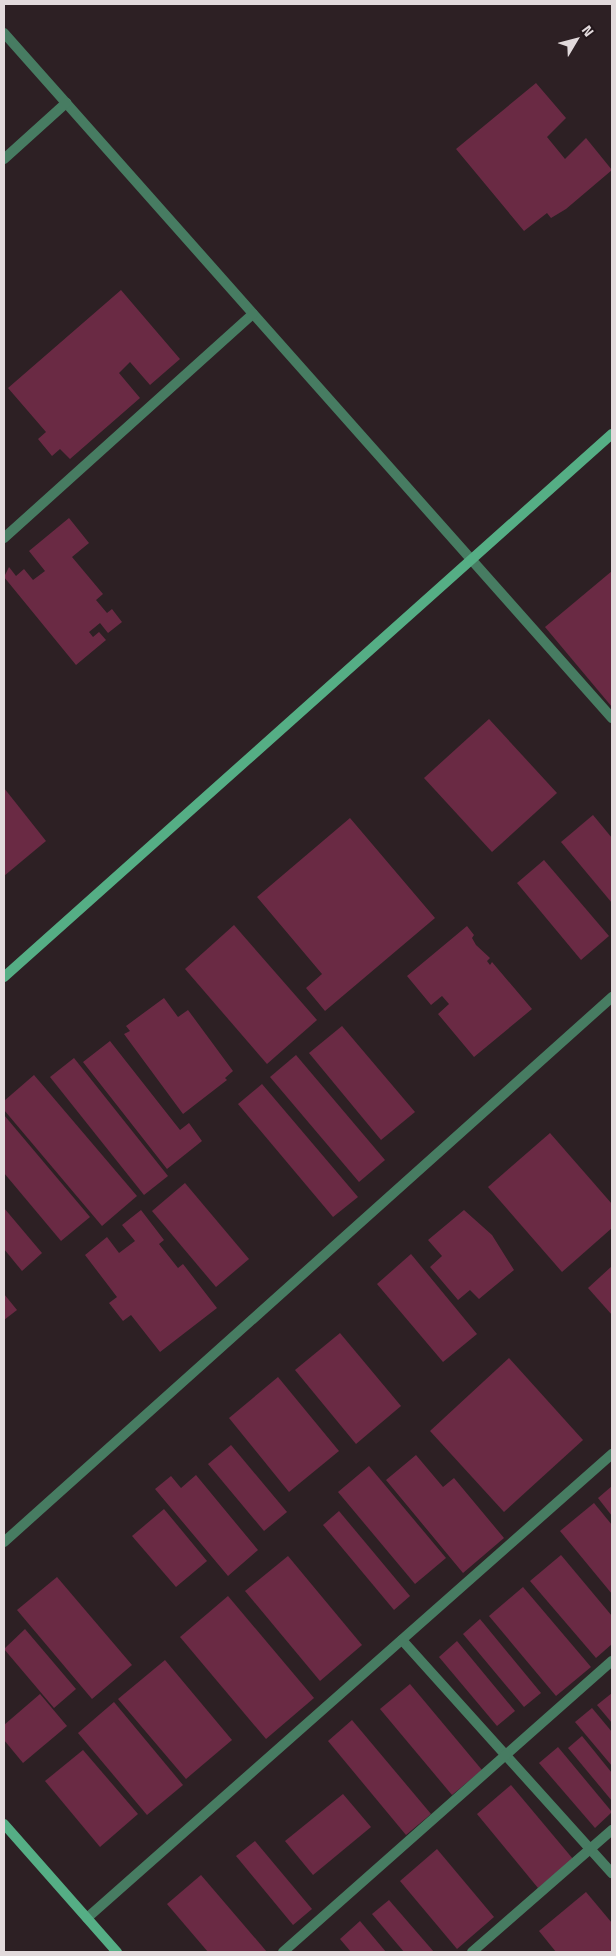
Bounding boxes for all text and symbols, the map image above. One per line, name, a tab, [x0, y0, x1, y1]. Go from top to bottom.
north arrow	[551, 15, 601, 65]
text: N	[577, 20, 600, 41]

